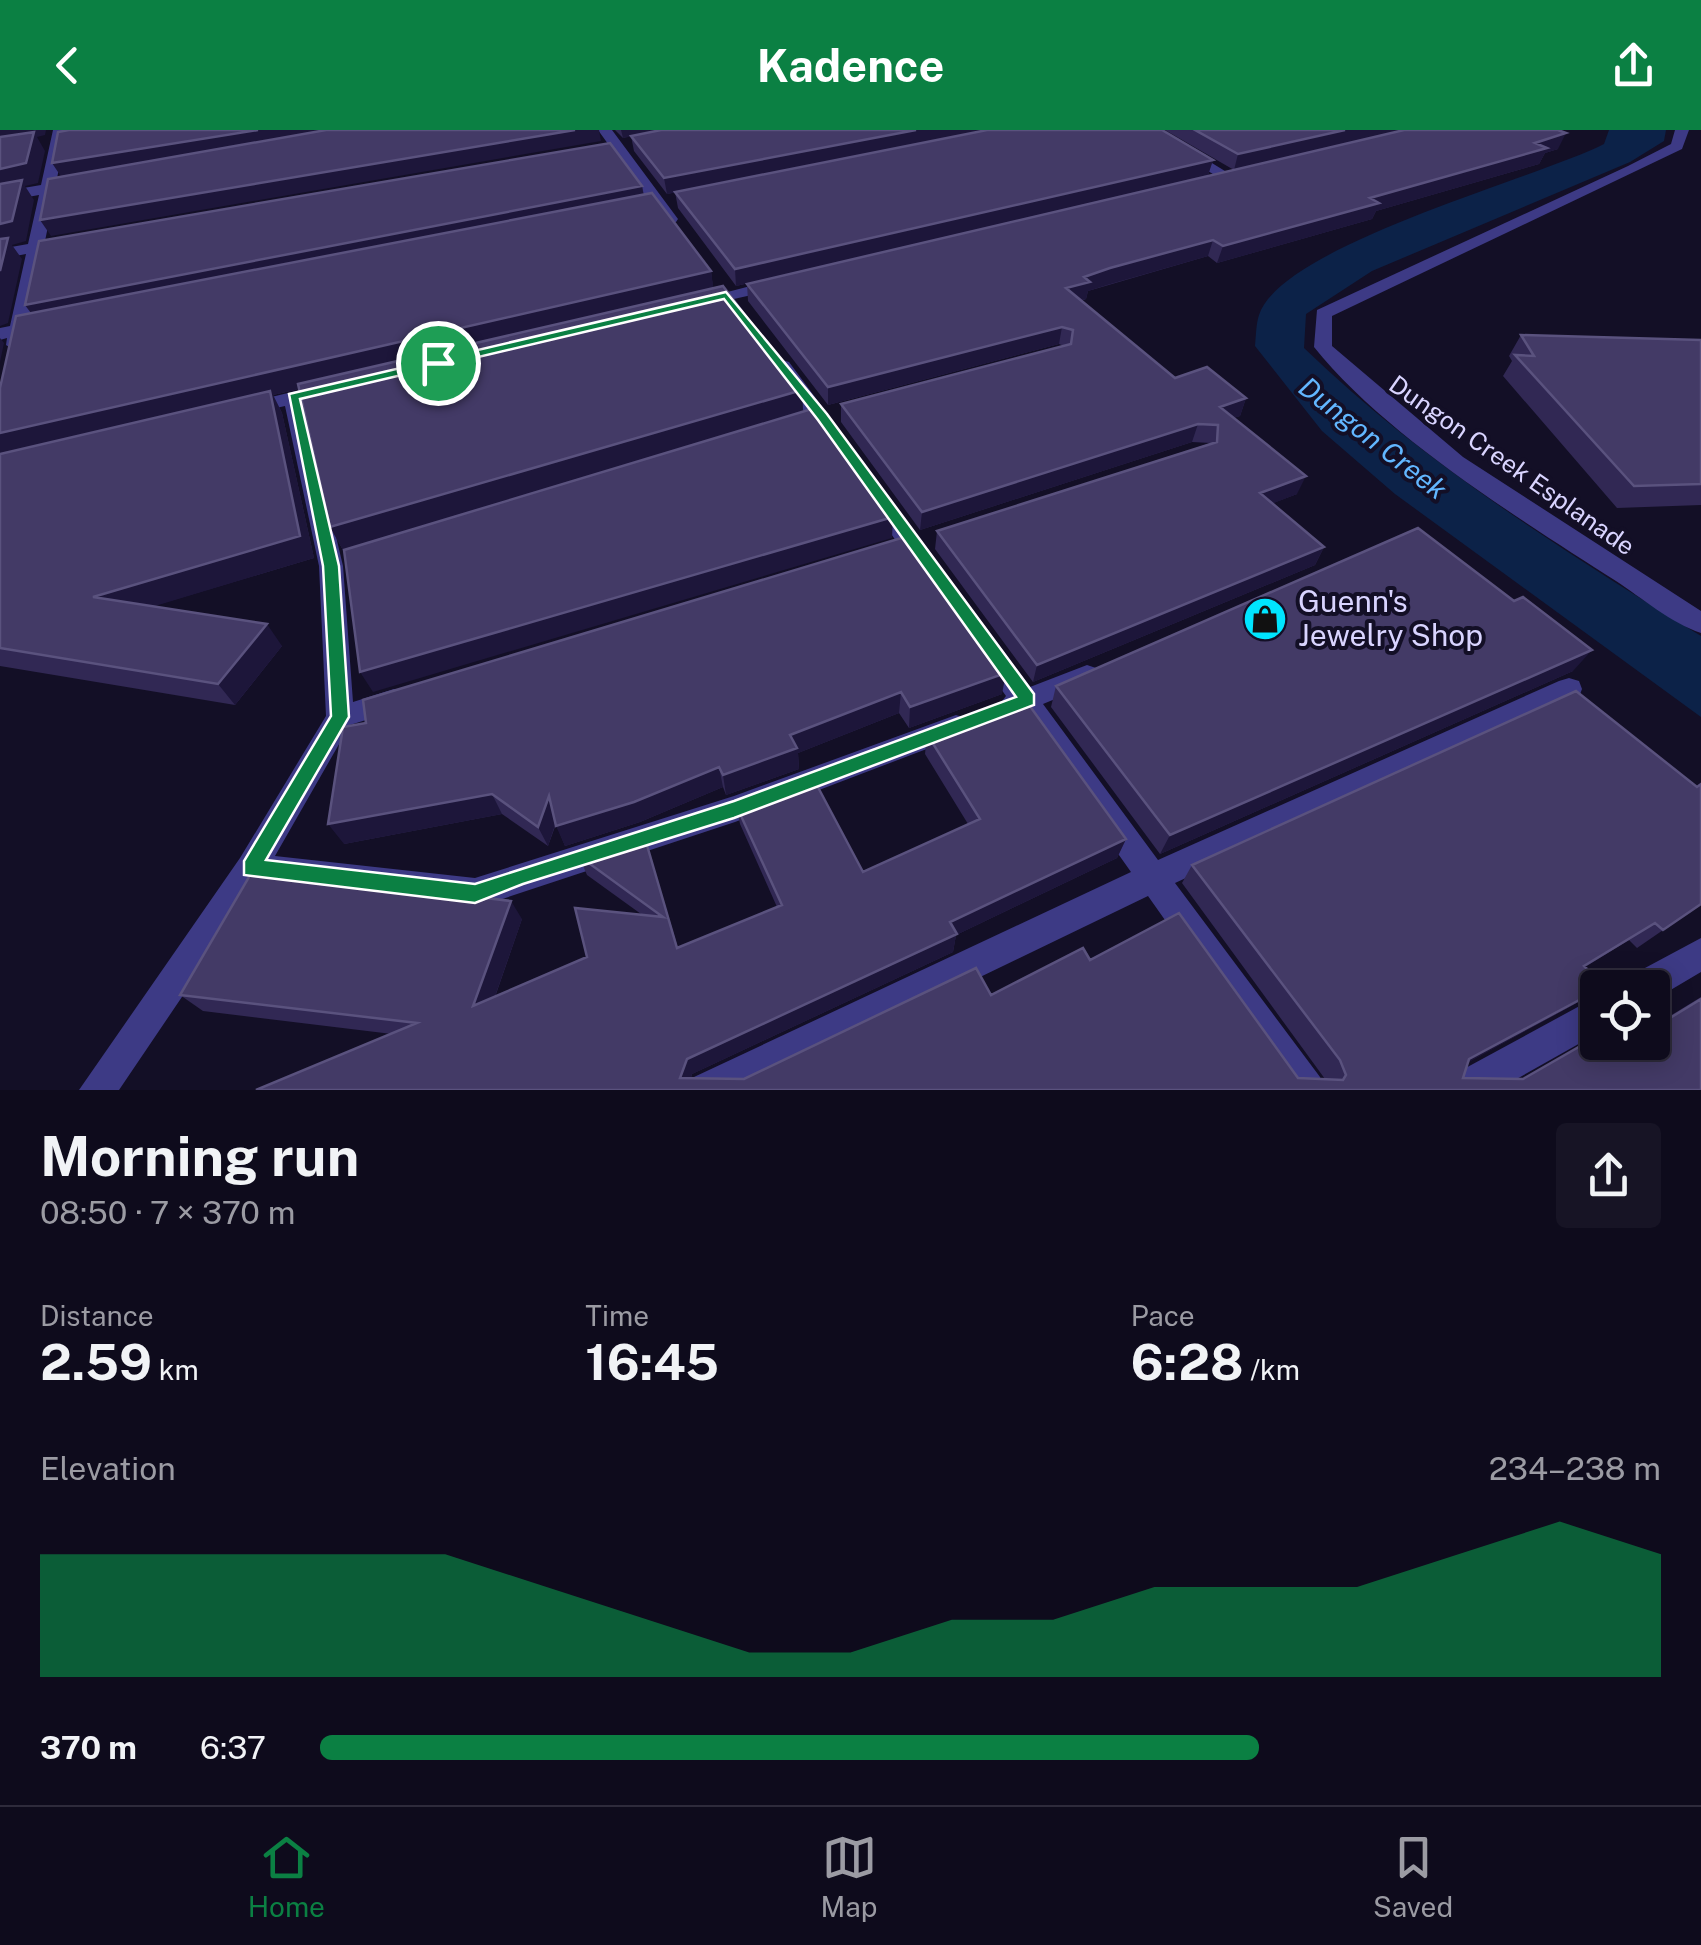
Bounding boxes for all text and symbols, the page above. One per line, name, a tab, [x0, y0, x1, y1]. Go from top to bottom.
icon: back	[40, 38, 95, 93]
icon: share	[1606, 38, 1661, 93]
text: Kadence	[757, 39, 944, 92]
pin	[396, 321, 481, 406]
icon: arrive	[411, 336, 466, 391]
street label: Dungon Creek Esplanade	[1383, 369, 1641, 561]
water label: Dungon Creek	[1293, 370, 1454, 506]
place label: Guenn's Jewelry Shop	[1298, 583, 1483, 653]
shop icon: Guenn's Jewelry Shop	[1242, 596, 1288, 642]
map controls	[1580, 970, 1670, 1060]
button: locate	[1580, 970, 1670, 1060]
button: share	[1556, 1123, 1661, 1228]
text: Morning run	[40, 1124, 359, 1188]
text: 08:50 · 7 × 370 m	[40, 1194, 295, 1231]
text: Distance	[40, 1299, 154, 1332]
text: Time	[585, 1299, 649, 1332]
text: Pace	[1131, 1299, 1195, 1332]
text: 2.59	[40, 1332, 152, 1391]
text: 16:45	[585, 1332, 719, 1391]
text: 6:28	[1131, 1332, 1243, 1391]
text: km	[152, 1353, 199, 1386]
text: /km	[1243, 1353, 1300, 1386]
text: Elevation	[40, 1450, 176, 1487]
text: 234–238 m	[1489, 1450, 1661, 1487]
text: 370 m	[40, 1729, 137, 1766]
text: 6:37	[200, 1729, 266, 1766]
tab: Home	[248, 1830, 325, 1923]
tab: Map	[821, 1830, 877, 1923]
tab: Saved	[1373, 1830, 1453, 1923]

